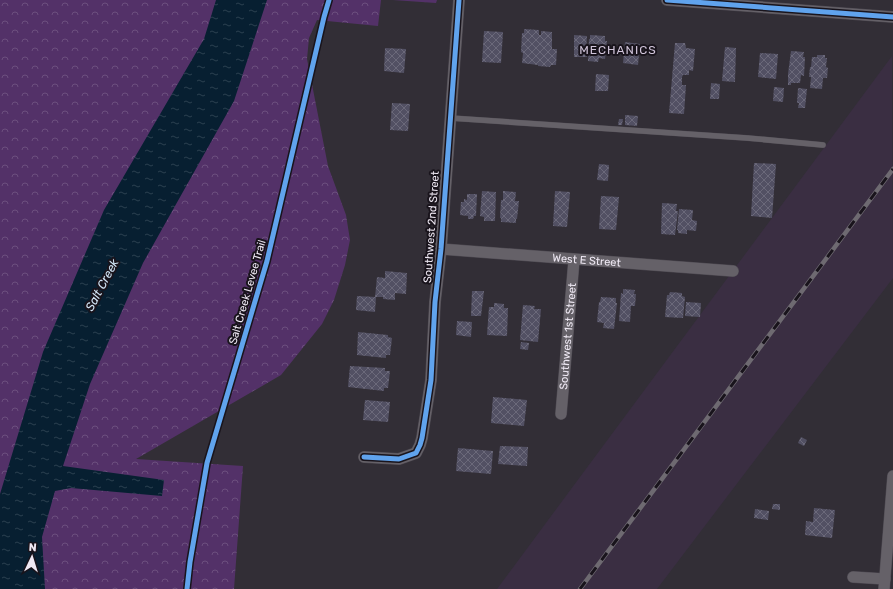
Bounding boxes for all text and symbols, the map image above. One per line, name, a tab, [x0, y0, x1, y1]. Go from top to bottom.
district label: MECHANICS	[579, 43, 657, 57]
street label: Southwest 2nd Street	[421, 170, 442, 283]
street label: Salt Creek Levee Trail	[226, 238, 269, 346]
street label: West E Street	[552, 251, 622, 270]
water label: Salt Creek	[82, 256, 122, 313]
street label: Southwest 1st Street	[557, 282, 579, 390]
north arrow	[12, 537, 52, 577]
text: N	[28, 541, 37, 554]

